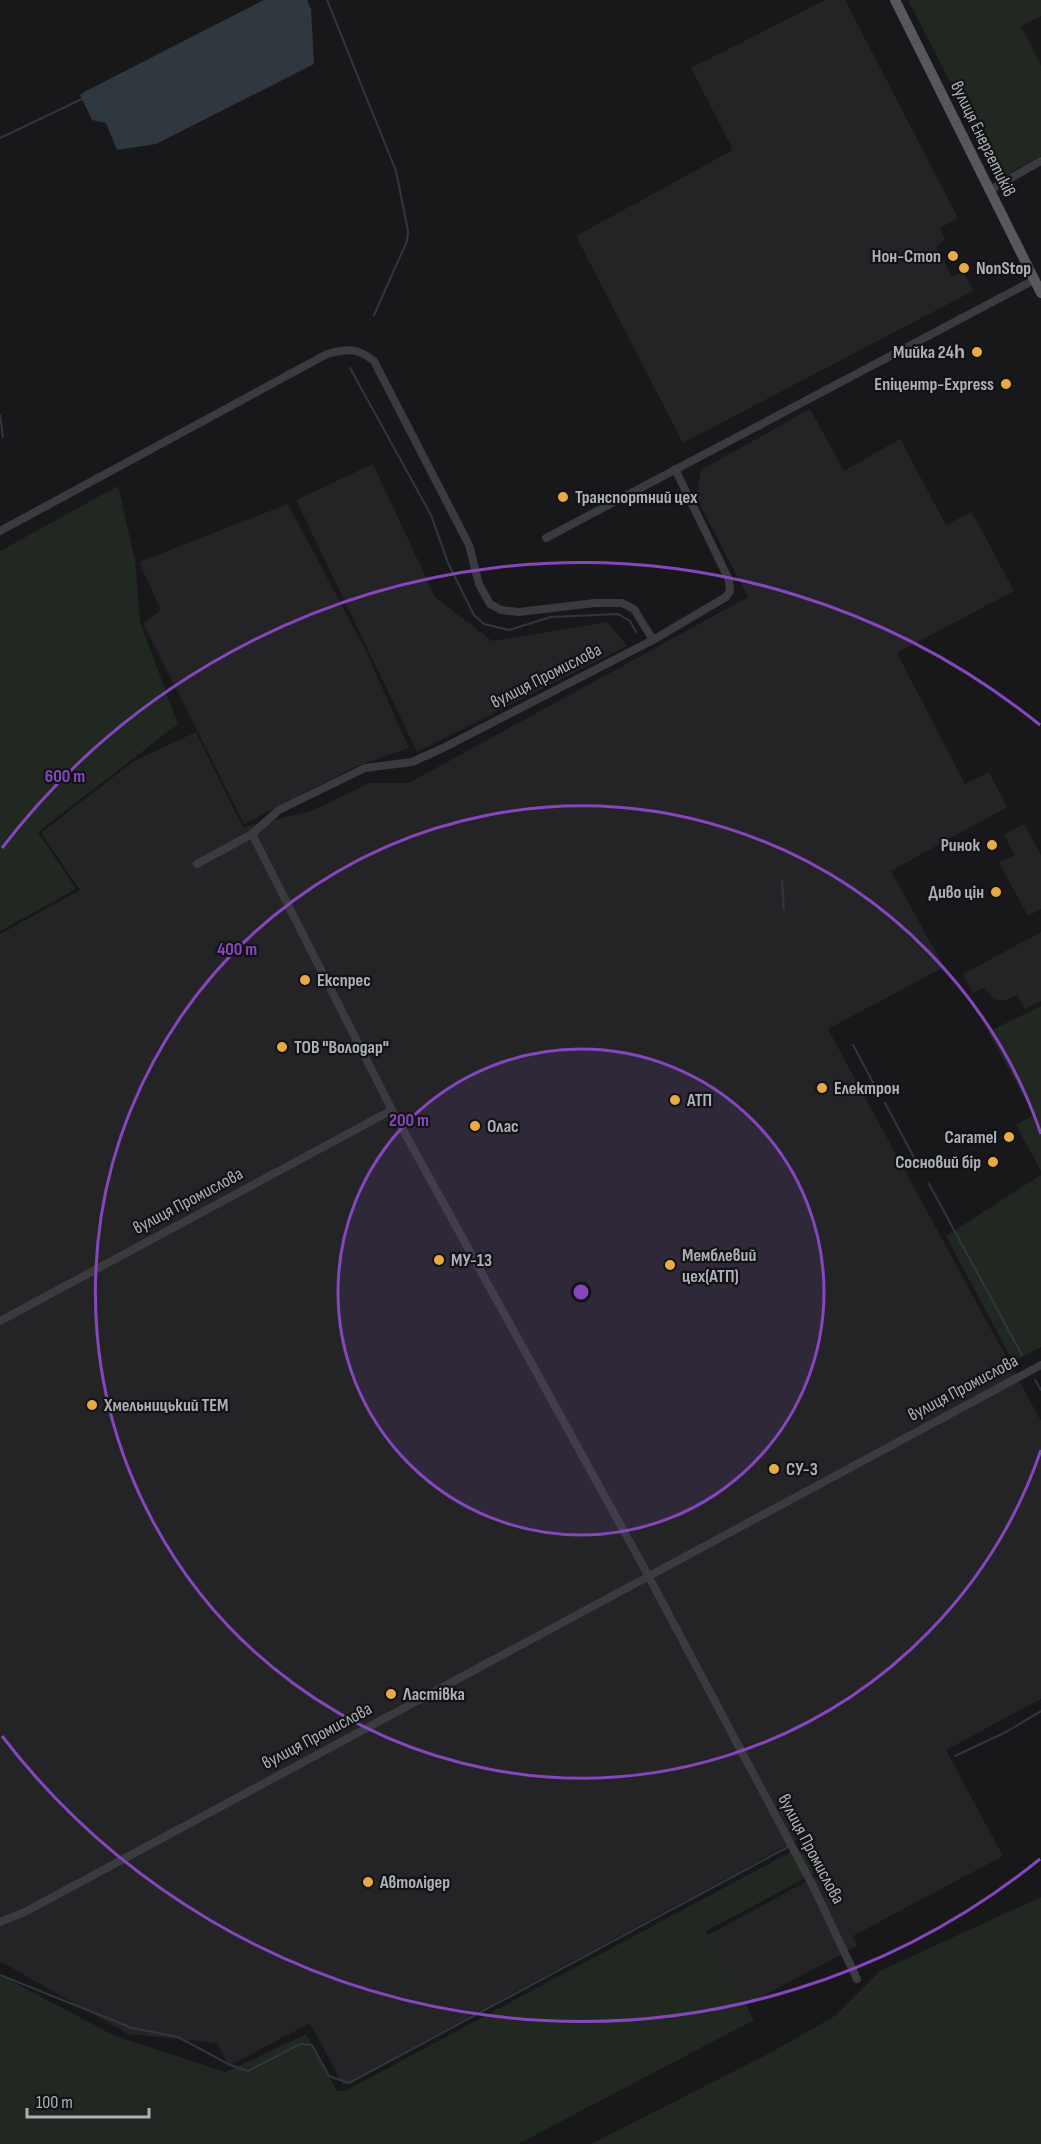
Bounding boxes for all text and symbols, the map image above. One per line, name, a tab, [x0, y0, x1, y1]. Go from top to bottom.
street label: вулиця Енергетиків	[946, 78, 1020, 200]
place label: Нон-Стоп	[872, 246, 941, 267]
marker: Нон-Стоп	[946, 249, 960, 263]
place label: NonStop	[976, 258, 1031, 279]
marker: NonStop	[957, 261, 971, 275]
place label: Мийка 24һ	[893, 342, 965, 363]
marker: Мийка 24һ	[970, 345, 984, 359]
place label: Епіцентр-Express	[874, 374, 994, 395]
marker: Епіцентр-Express	[999, 377, 1013, 391]
place label: Транспортний цех	[575, 487, 698, 508]
marker: Транспортний цех	[556, 490, 570, 504]
street label: вулиця Промислова	[487, 639, 605, 713]
text: 600 m	[45, 766, 85, 787]
place label: Ринок	[941, 835, 980, 856]
marker: Ринок	[985, 838, 999, 852]
place label: Диво цін	[928, 882, 984, 903]
marker: Диво цін	[989, 885, 1003, 899]
text: 400 m	[217, 939, 257, 960]
place label: Експрес	[317, 970, 371, 991]
marker: Експрес	[298, 973, 312, 987]
place label: ТОВ "Володар"	[294, 1037, 389, 1058]
marker: ТОВ "Володар"	[275, 1040, 289, 1054]
place label: Електрон	[834, 1078, 900, 1099]
marker: Електрон	[815, 1081, 829, 1095]
place label: АТП	[686, 1090, 712, 1111]
marker: АТП	[668, 1093, 682, 1107]
text: 200 m	[389, 1110, 429, 1131]
place label: Олас	[487, 1116, 519, 1137]
marker: Олас	[468, 1119, 482, 1133]
place label: Caramel	[945, 1127, 997, 1148]
marker: Caramel	[1002, 1130, 1016, 1144]
place label: Сосновий бір	[895, 1152, 981, 1173]
marker: Сосновий бір	[986, 1155, 1000, 1169]
street label: вулиця Промислова	[129, 1163, 247, 1239]
place label: Мемблевий цех(АТП)	[682, 1245, 756, 1287]
place label: МУ-13	[451, 1250, 492, 1271]
marker: МУ-13	[432, 1253, 446, 1267]
marker: Мемблевий цех(АТП)	[663, 1258, 677, 1272]
centre of rings	[571, 1282, 591, 1302]
street label: вулиця Промислова	[904, 1350, 1022, 1426]
place label: Хмельницький ТЕМ	[103, 1395, 228, 1416]
marker: Хмельницький ТЕМ	[85, 1398, 99, 1412]
place label: СУ-3	[786, 1459, 818, 1480]
marker: СУ-3	[767, 1462, 781, 1476]
place label: Ластівка	[402, 1684, 465, 1705]
marker: Ластівка	[384, 1687, 398, 1701]
street label: вулиця Промислова	[258, 1698, 376, 1774]
street label: вулиця Промислова	[773, 1790, 849, 1908]
place label: Автолідер	[379, 1872, 450, 1893]
marker: Автолідер	[361, 1875, 375, 1889]
scale bar	[27, 2081, 148, 2119]
text: 100 m	[36, 2092, 73, 2113]

